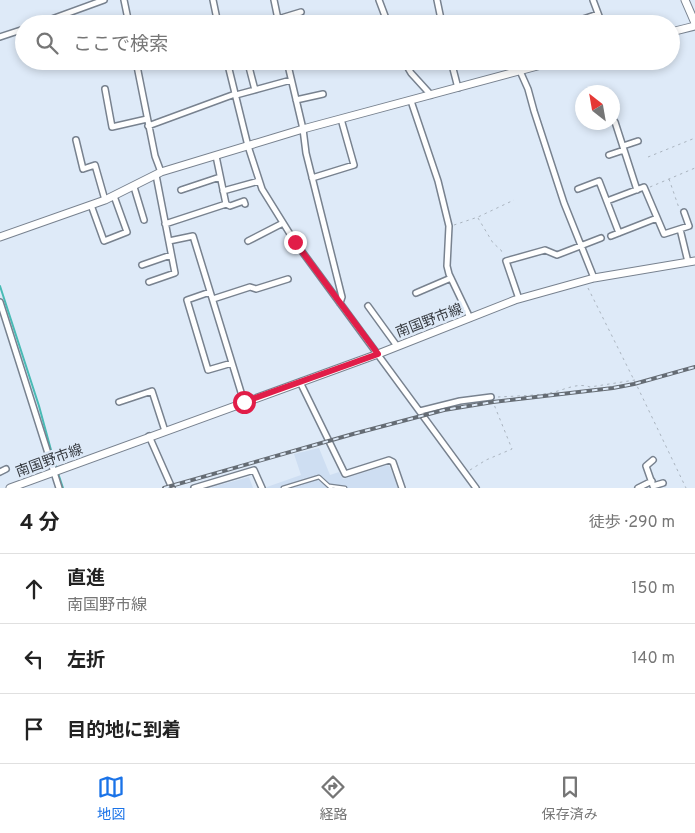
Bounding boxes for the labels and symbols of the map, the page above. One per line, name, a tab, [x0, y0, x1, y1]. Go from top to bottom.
north arrow	[575, 85, 620, 130]
route end	[284, 231, 307, 254]
street label: 南国野市線	[394, 301, 465, 342]
route start	[233, 391, 256, 414]
street label: 南国野市線	[14, 441, 85, 481]

